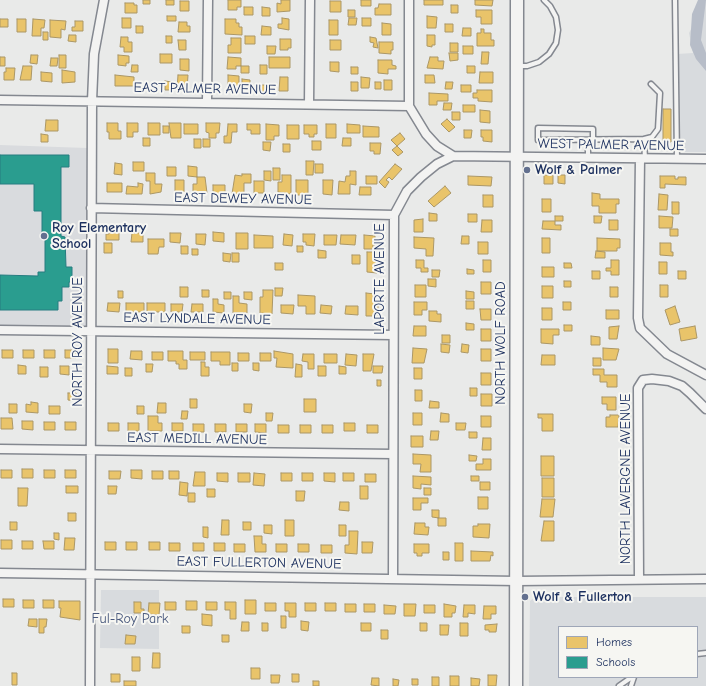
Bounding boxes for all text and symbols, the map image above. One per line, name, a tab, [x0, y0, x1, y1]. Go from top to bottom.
street label: EAST PALMER AVENUE	[134, 79, 276, 99]
street label: WEST PALMER AVENUE	[538, 135, 684, 155]
place label: Wolf & Palmer	[535, 162, 622, 178]
marker: Wolf & Palmer	[522, 165, 532, 175]
street label: EAST DEWEY AVENUE	[174, 189, 312, 209]
place label: Roy Elementary School	[52, 220, 146, 252]
street label: LAPORTE AVENUE	[372, 223, 388, 335]
marker: Roy Elementary School	[39, 231, 49, 241]
street label: NORTH ROY AVENUE	[70, 277, 86, 407]
street label: NORTH WOLF ROAD	[493, 281, 509, 405]
street label: EAST LYNDALE AVENUE	[123, 309, 271, 329]
street label: NORTH LAVERGNE AVENUE	[618, 394, 634, 564]
street label: EAST MEDILL AVENUE	[127, 429, 267, 449]
street label: EAST FULLERTON AVENUE	[176, 553, 342, 573]
place label: Wolf & Fullerton	[533, 589, 632, 605]
marker: Wolf & Fullerton	[520, 592, 530, 602]
park label: Ful-Roy Park	[91, 611, 169, 627]
legend	[558, 626, 698, 678]
text: Homes	[596, 635, 632, 649]
text: Schools	[596, 655, 635, 669]

